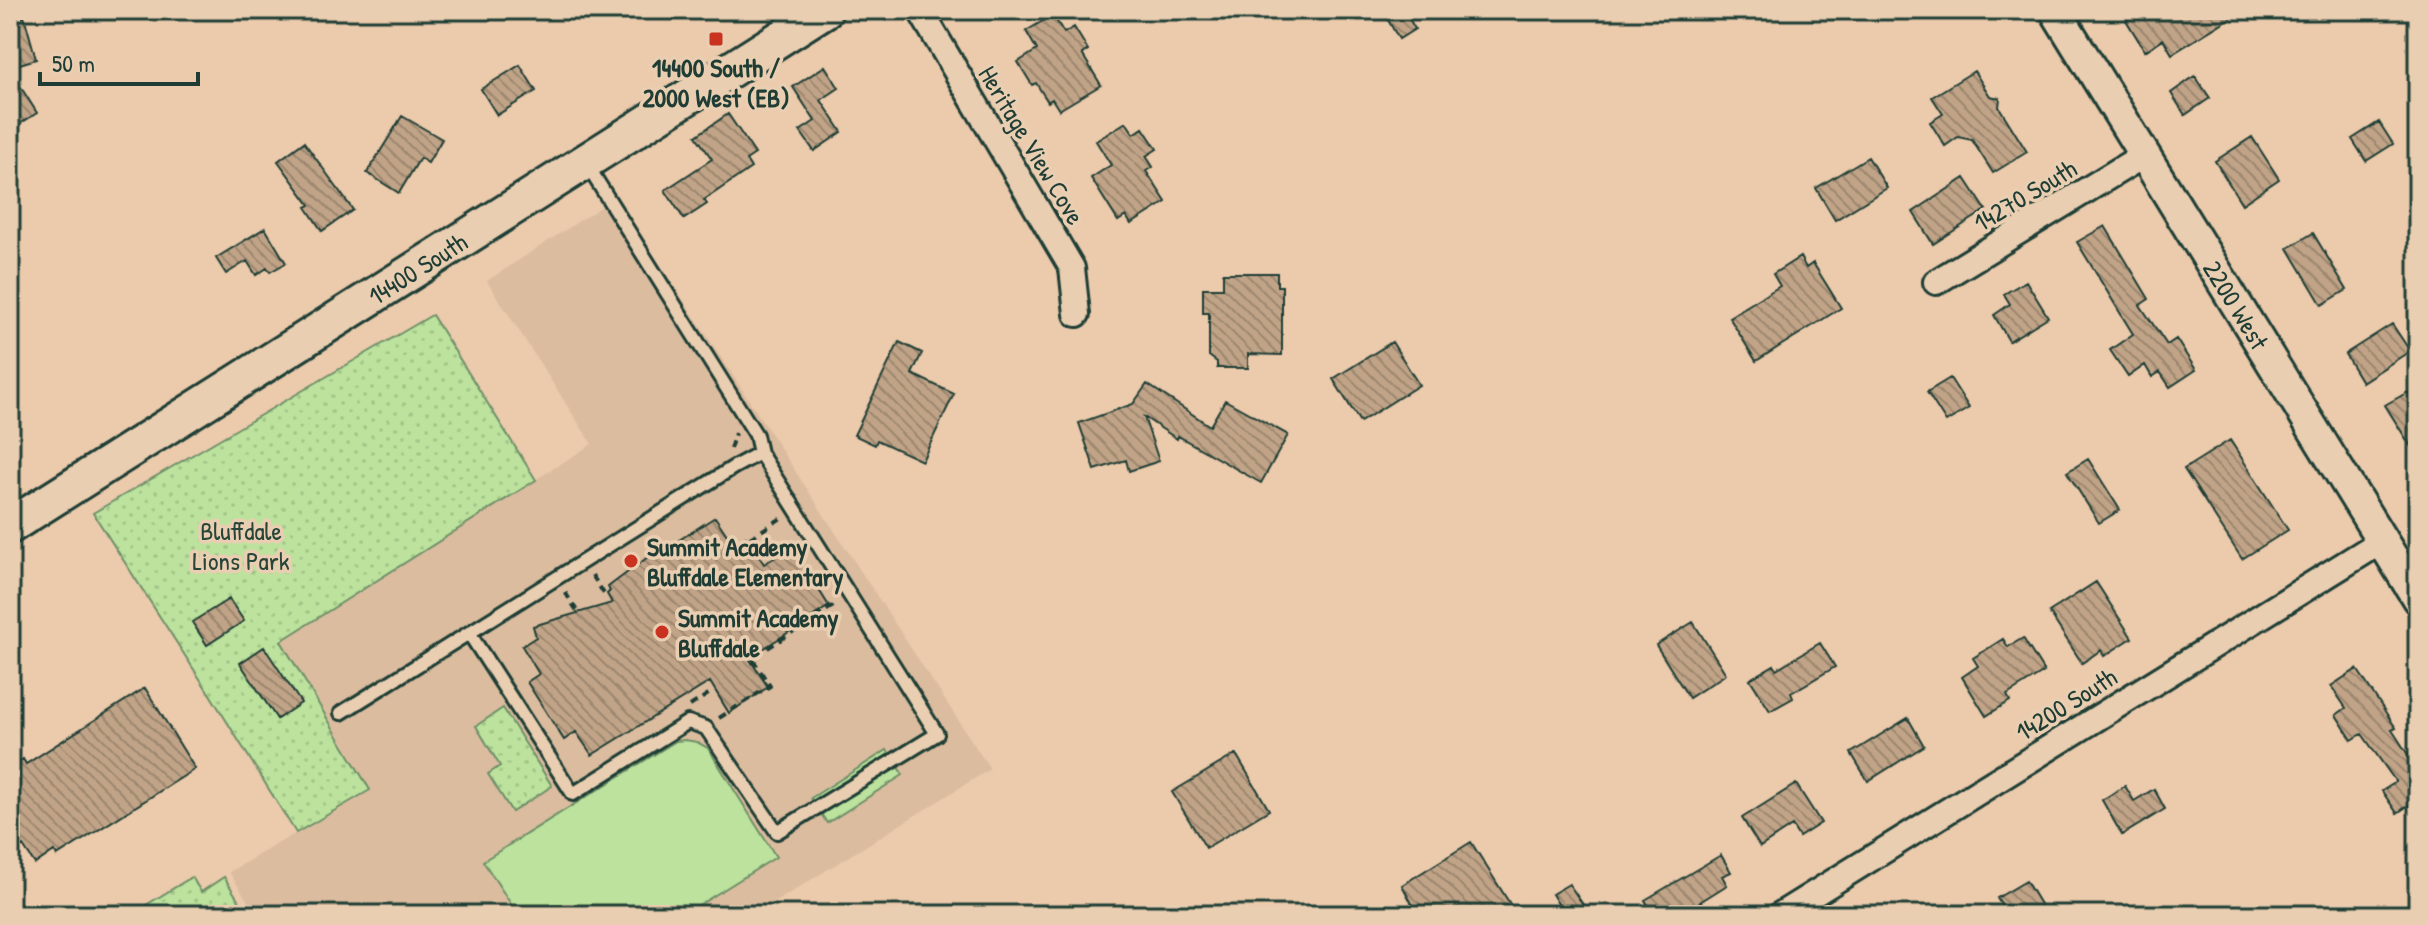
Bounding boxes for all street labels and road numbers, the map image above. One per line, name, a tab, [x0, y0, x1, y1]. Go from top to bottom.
street label: Heritage View Cove	[971, 59, 1093, 231]
street label: 14270 South	[1967, 150, 2083, 239]
street label: 14400 South	[361, 224, 474, 313]
street label: 2200 West	[2196, 253, 2278, 357]
street label: 14200 South	[2009, 659, 2123, 749]

